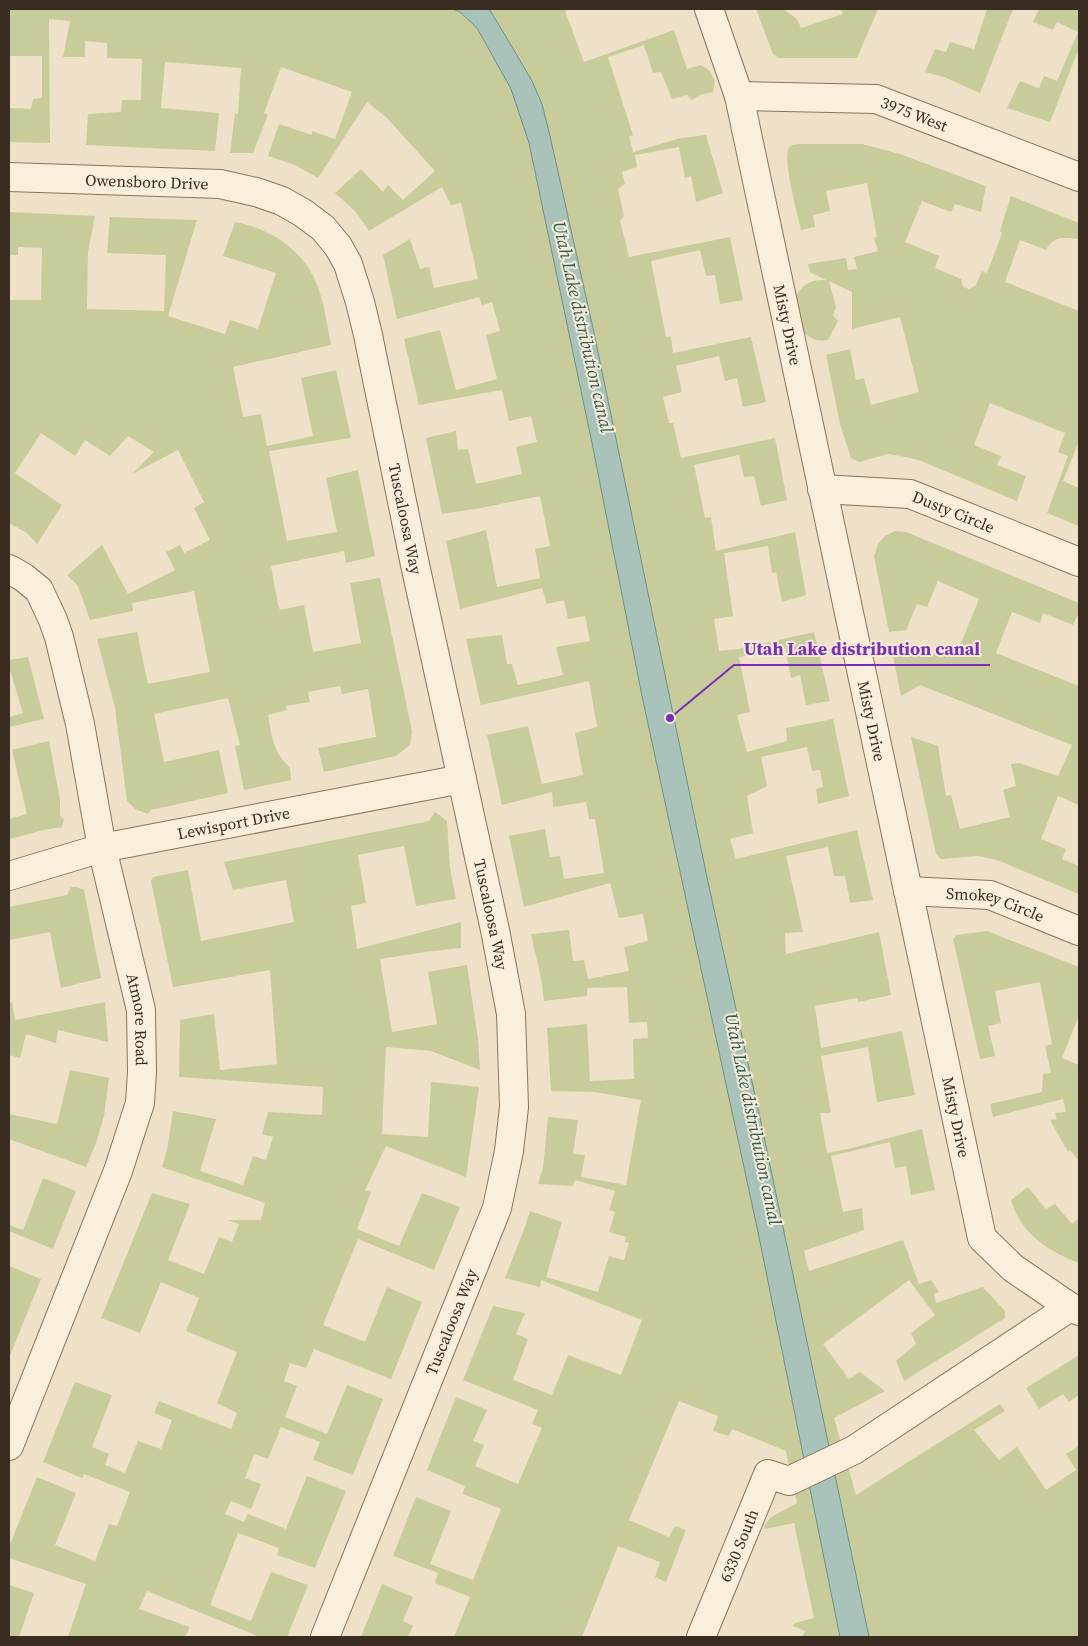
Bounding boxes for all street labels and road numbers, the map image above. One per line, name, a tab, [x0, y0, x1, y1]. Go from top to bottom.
street label: 3975 West	[878, 91, 952, 137]
street label: Owensboro Drive	[85, 169, 209, 195]
street label: Misty Drive	[768, 282, 807, 367]
street label: Tuscaloosa Way	[383, 461, 428, 577]
street label: Dusty Circle	[909, 485, 998, 538]
street label: Misty Drive	[853, 679, 891, 763]
street label: Lewisport Drive	[175, 801, 292, 844]
street label: Tuscaloosa Way	[469, 857, 514, 973]
street label: Smokey Circle	[946, 882, 1048, 927]
street label: Atmore Road	[121, 971, 153, 1066]
street label: Misty Drive	[937, 1075, 976, 1159]
street label: Tuscaloosa Way	[420, 1265, 483, 1378]
street label: 6330 South	[714, 1505, 764, 1585]

